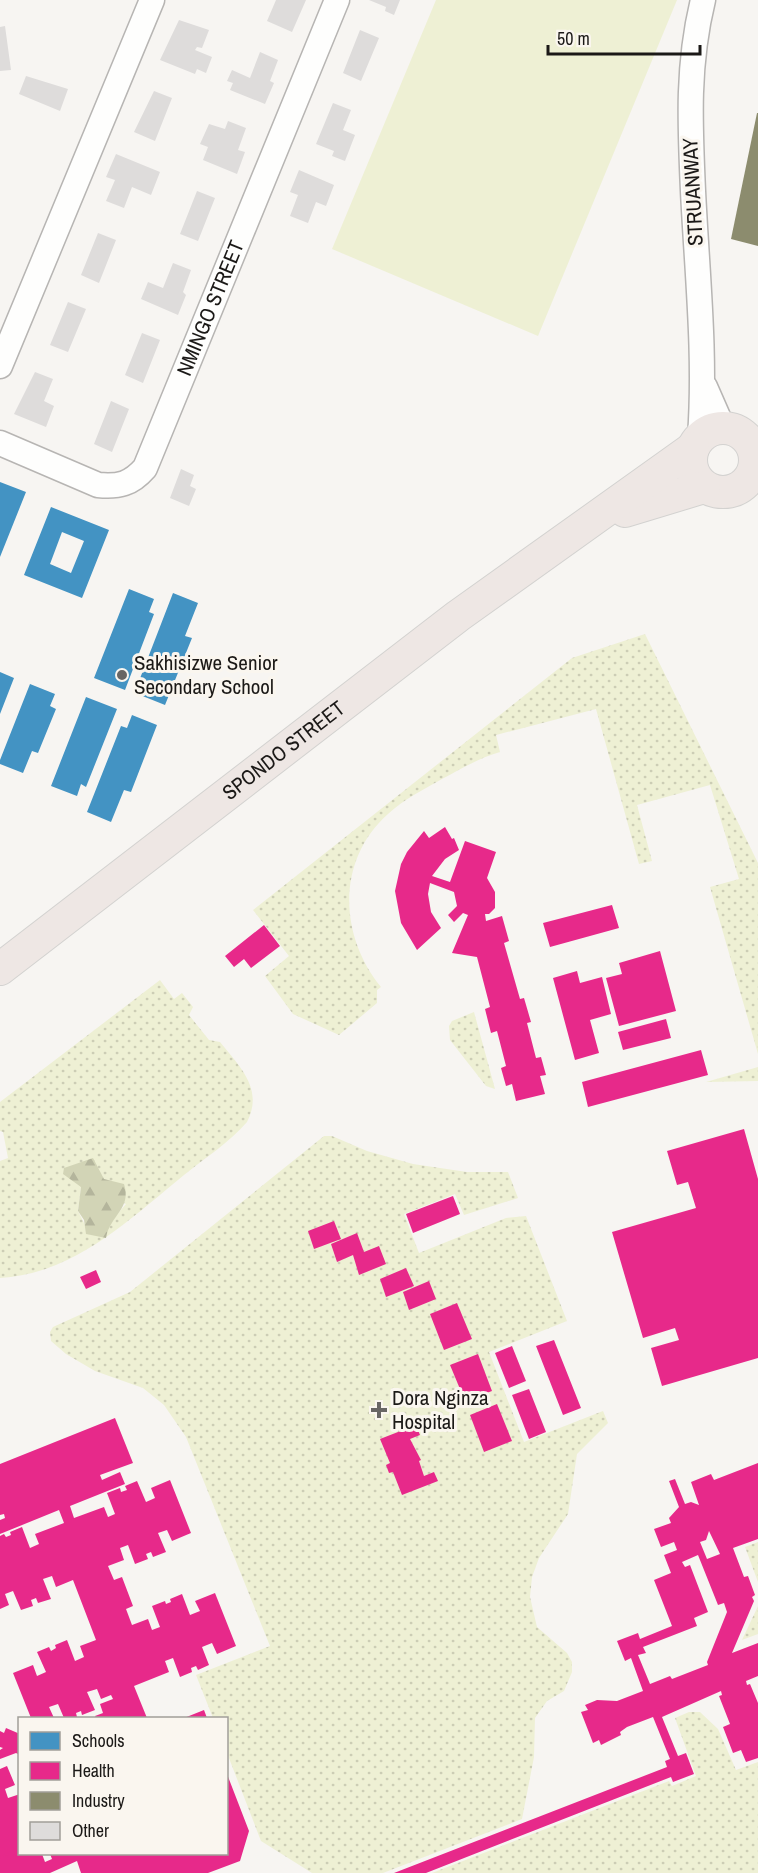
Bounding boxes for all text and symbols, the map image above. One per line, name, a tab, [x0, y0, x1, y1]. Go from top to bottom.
scale bar	[548, 18, 700, 56]
text: 50 m	[557, 26, 590, 51]
street label: STRUANWAY	[675, 137, 710, 247]
street label: NMINGO STREET	[169, 236, 251, 380]
place label: Sakhisizwe Senior Secondary School	[134, 648, 278, 701]
marker: Sakhisizwe Senior Secondary School	[115, 668, 129, 682]
street label: SPONDO STREET	[216, 693, 351, 807]
place label: Dora Nginza Hospital	[392, 1383, 489, 1436]
marker: Dora Nginza Hospital	[370, 1401, 388, 1419]
legend	[18, 1717, 228, 1855]
text: Schools	[72, 1728, 125, 1753]
text: Health	[72, 1758, 115, 1783]
text: Industry	[72, 1788, 125, 1813]
text: Other	[72, 1818, 109, 1843]

